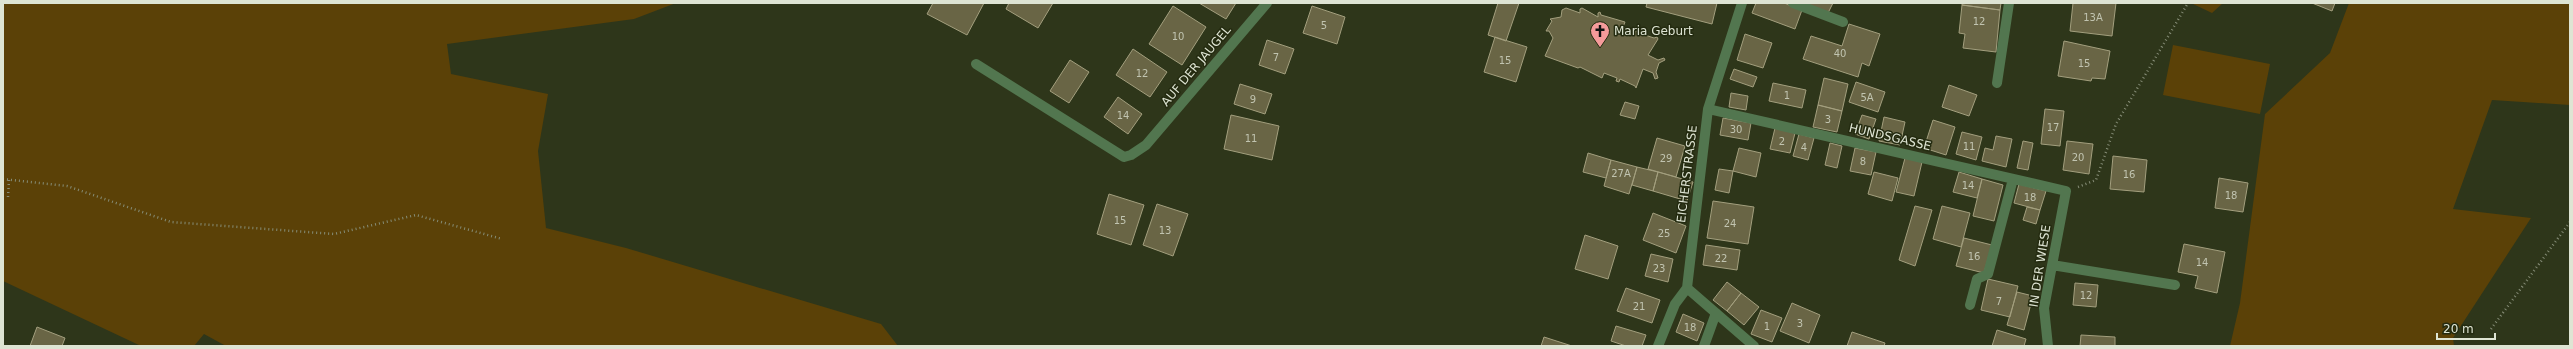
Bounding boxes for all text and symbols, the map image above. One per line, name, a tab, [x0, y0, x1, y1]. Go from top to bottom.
house number: 13A	[2083, 12, 2103, 23]
house number: 12	[1973, 16, 1985, 27]
house number: 5	[1321, 20, 1327, 31]
church icon: Maria Geburt	[1589, 20, 1611, 48]
street label: AUF DER JAUGEL	[1158, 23, 1234, 109]
place label: Maria Geburt	[1614, 24, 1693, 38]
house number: 10	[1172, 31, 1184, 42]
house number: 40	[1834, 48, 1846, 59]
house number: 7	[1273, 52, 1279, 63]
house number: 15	[1499, 55, 1511, 66]
house number: 15	[2078, 58, 2090, 69]
house number: 12	[1136, 68, 1148, 79]
house number: 1	[1784, 90, 1790, 101]
house number: 5A	[1860, 92, 1874, 103]
house number: 9	[1250, 94, 1256, 105]
house number: 14	[1117, 110, 1129, 121]
house number: 3	[1825, 114, 1831, 125]
street label: HUNDSGASSE	[1848, 121, 1932, 153]
house number: 17	[2047, 122, 2059, 133]
street label: EICHERSTRASSE	[1674, 124, 1700, 224]
house number: 30	[1730, 124, 1742, 135]
house number: 11	[1245, 133, 1257, 144]
house number: 2	[1779, 136, 1785, 147]
house number: 11	[1963, 141, 1975, 152]
house number: 4	[1801, 142, 1807, 153]
house number: 20	[2072, 152, 2084, 163]
house number: 29	[1660, 153, 1672, 164]
house number: 8	[1860, 156, 1866, 167]
house number: 27A	[1611, 168, 1631, 179]
house number: 16	[2123, 169, 2135, 180]
house number: 14	[1962, 180, 1974, 191]
house number: 18	[2225, 190, 2237, 201]
house number: 18	[2024, 192, 2036, 203]
house number: 15	[1114, 215, 1126, 226]
house number: 24	[1724, 218, 1736, 229]
street label: IN DER WIESE	[2027, 224, 2053, 308]
house number: 13	[1159, 225, 1171, 236]
house number: 25	[1658, 228, 1670, 239]
house number: 16	[1968, 251, 1980, 262]
house number: 22	[1715, 253, 1727, 264]
house number: 14	[2196, 257, 2208, 268]
house number: 23	[1653, 263, 1665, 274]
house number: 12	[2080, 290, 2092, 301]
house number: 7	[1996, 296, 2002, 307]
house number: 21	[1633, 301, 1645, 312]
scale bar	[2437, 315, 2495, 341]
house number: 3	[1797, 318, 1803, 329]
house number: 1	[1764, 321, 1770, 332]
house number: 18	[1684, 322, 1696, 333]
text: 20 m	[2443, 322, 2474, 336]

